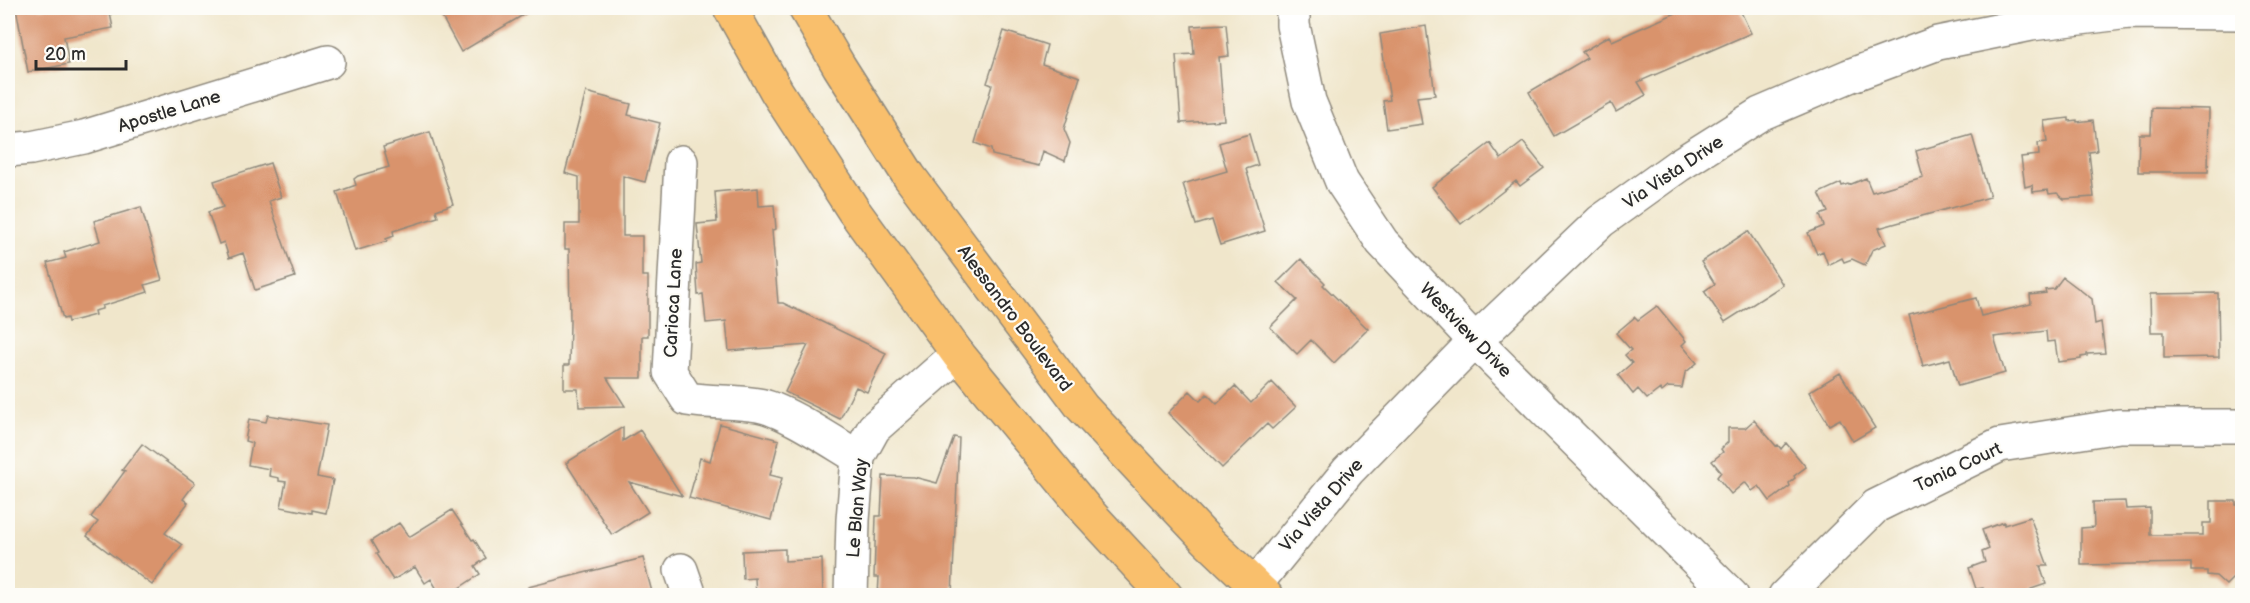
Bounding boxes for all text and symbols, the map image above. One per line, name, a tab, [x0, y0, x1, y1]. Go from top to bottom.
scale bar	[36, 33, 126, 71]
text: 20 m	[45, 44, 86, 65]
street label: Apostle Lane	[115, 86, 223, 137]
street label: Via Vista Drive	[1619, 131, 1728, 214]
street label: Alessandro Boulevard	[953, 241, 1076, 395]
street label: Carioca Lane	[660, 248, 687, 358]
street label: Westview Drive	[1415, 279, 1516, 382]
street label: Tonia Court	[1911, 438, 2006, 497]
street label: Via Vista Drive	[1275, 454, 1368, 556]
street label: Le Blan Way	[843, 457, 872, 559]

